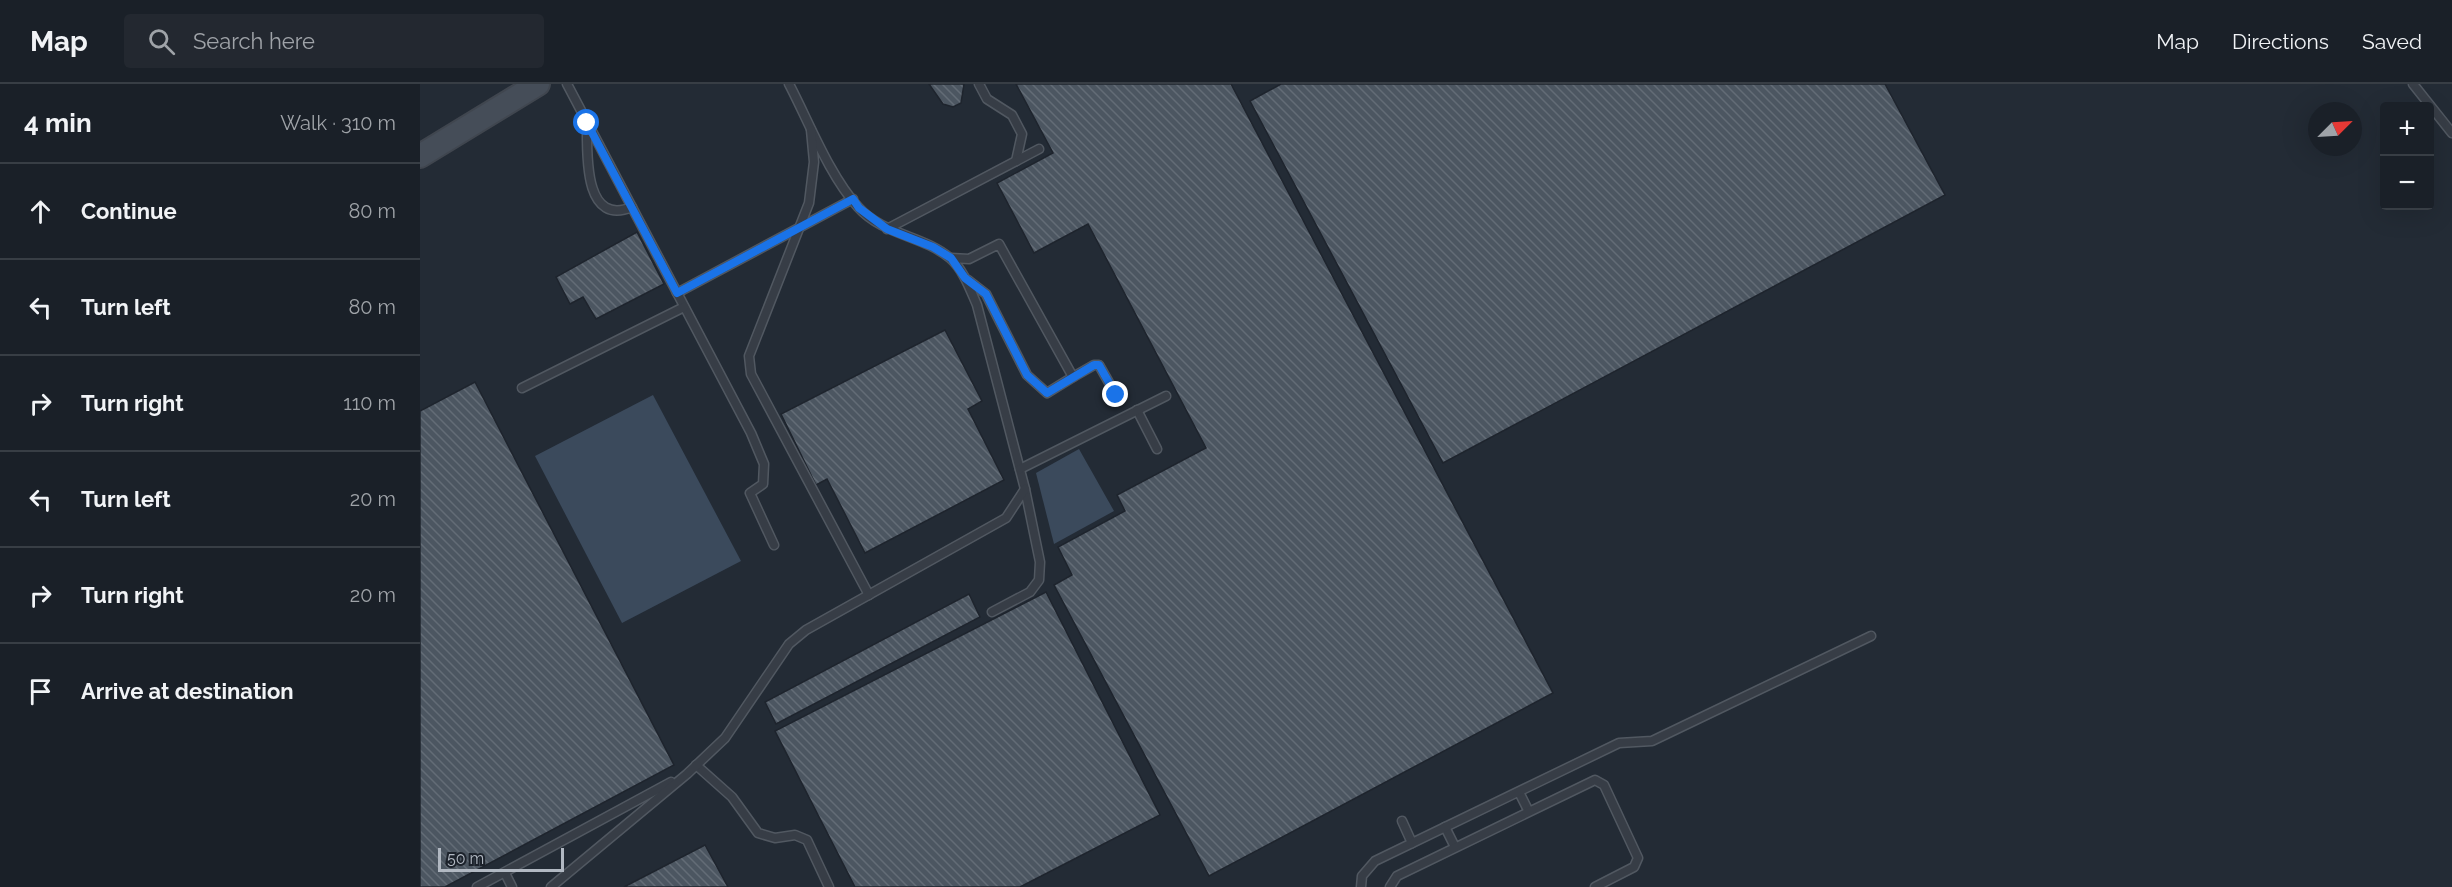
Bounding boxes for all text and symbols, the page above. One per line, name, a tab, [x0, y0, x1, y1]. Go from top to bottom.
search box	[124, 14, 544, 68]
text: Map	[30, 25, 88, 58]
icon: search	[145, 25, 178, 58]
text: Search here	[193, 28, 315, 54]
text: Map	[2156, 29, 2199, 54]
text: Directions	[2232, 29, 2329, 54]
text: Saved	[2362, 29, 2422, 54]
north arrow	[2308, 102, 2362, 156]
map controls	[2380, 102, 2434, 210]
button: +	[2380, 102, 2434, 156]
text: 4 min	[24, 108, 92, 138]
route start	[573, 109, 599, 135]
text: Walk · 310 m	[280, 111, 396, 135]
button: −	[2380, 156, 2434, 210]
icon: ahead	[24, 195, 57, 228]
text: Continue	[81, 198, 177, 224]
text: 80 m	[348, 199, 396, 223]
icon: left	[24, 291, 57, 324]
text: Turn left	[81, 294, 171, 320]
text: 80 m	[348, 295, 396, 319]
route end	[1102, 381, 1128, 407]
icon: right	[24, 387, 57, 420]
text: Turn right	[81, 390, 184, 416]
text: 110 m	[343, 391, 396, 415]
icon: left	[24, 483, 57, 516]
text: Turn left	[81, 486, 171, 512]
text: 20 m	[350, 487, 396, 511]
icon: right	[24, 579, 57, 612]
text: Turn right	[81, 582, 184, 608]
text: 20 m	[350, 583, 396, 607]
icon: arrive	[24, 675, 57, 708]
text: Arrive at destination	[81, 678, 294, 704]
scale bar	[438, 845, 564, 872]
text: 50 m	[447, 849, 484, 868]

